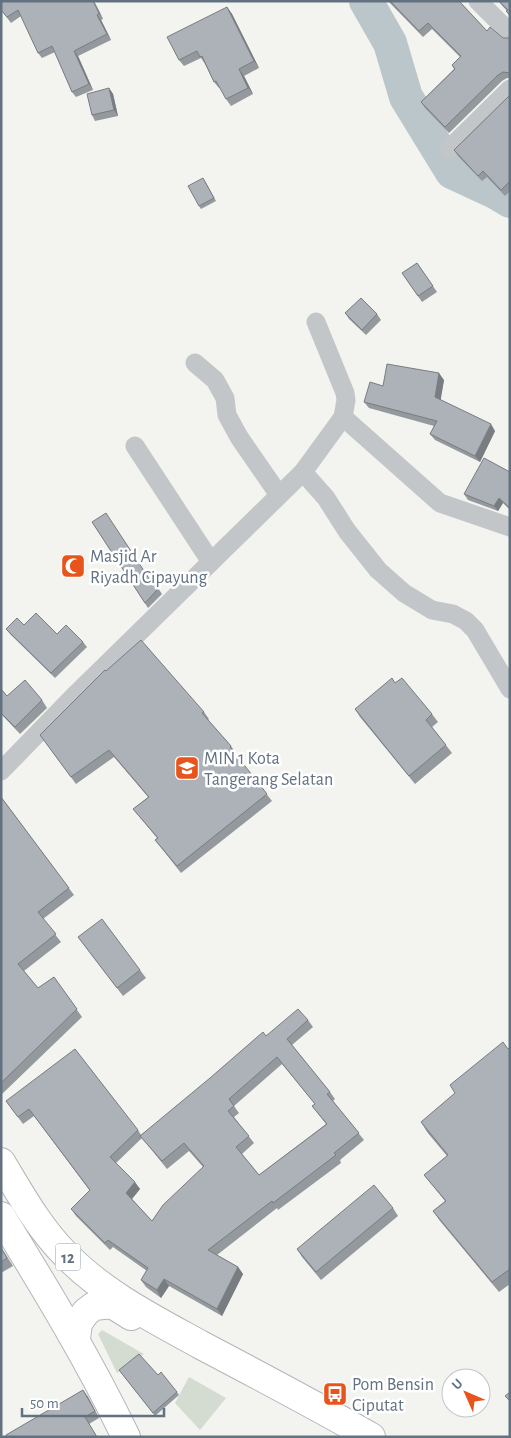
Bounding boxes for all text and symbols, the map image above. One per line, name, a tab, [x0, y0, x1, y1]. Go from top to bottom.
place label: Masjid Ar Riyadh Cipayung	[90, 548, 208, 587]
mosque icon: Masjid Ar Riyadh Cipayung	[60, 553, 86, 579]
place label: MIN 1 Kota Tangerang Selatan	[204, 750, 333, 789]
school or university icon: MIN 1 Kota Tangerang Selatan	[174, 755, 200, 781]
road number: 12	[56, 1244, 80, 1270]
north arrow	[441, 1368, 491, 1418]
place label: Pom Bensin Ciputat	[352, 1376, 434, 1415]
text: U	[449, 1376, 466, 1393]
bus stop icon: Pom Bensin Ciputat	[322, 1381, 348, 1407]
scale bar	[22, 1386, 165, 1418]
text: 50 m	[30, 1396, 59, 1411]

